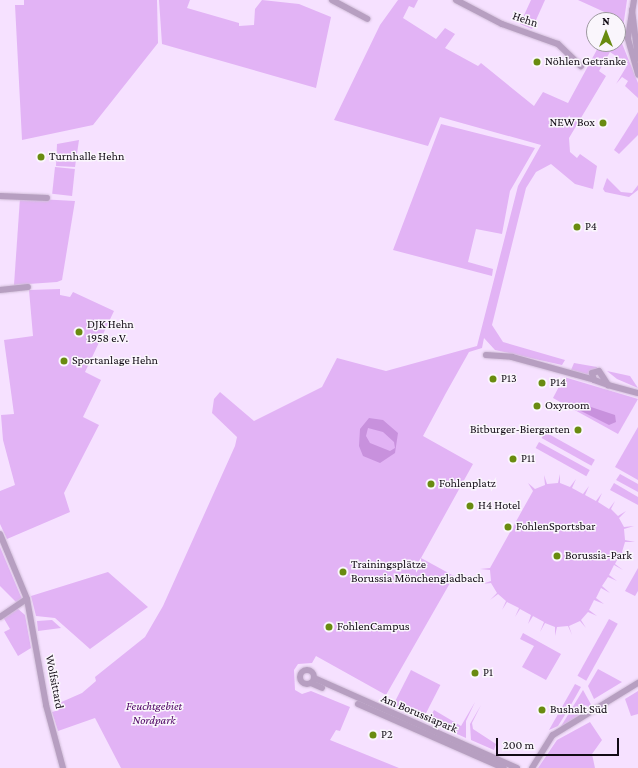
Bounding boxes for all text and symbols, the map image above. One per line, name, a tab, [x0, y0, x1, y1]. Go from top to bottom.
street label: Hehn	[510, 9, 540, 31]
north arrow	[586, 12, 626, 52]
text: N	[602, 15, 610, 27]
place label: Nöhlen Getränke	[545, 55, 626, 69]
marker: Nöhlen Getränke	[532, 57, 542, 67]
place label: NEW Box	[549, 116, 595, 130]
marker: NEW Box	[598, 118, 608, 128]
place label: Turnhalle Hehn	[49, 150, 124, 164]
marker: Turnhalle Hehn	[36, 152, 46, 162]
place label: P4	[585, 220, 597, 234]
marker: P4	[572, 222, 582, 232]
place label: DJK Hehn 1958 e.V.	[87, 318, 134, 346]
marker: DJK Hehn 1958 e.V.	[74, 327, 84, 337]
place label: Sportanlage Hehn	[72, 354, 158, 368]
marker: Sportanlage Hehn	[59, 356, 69, 366]
place label: P13	[501, 372, 517, 386]
marker: P13	[488, 374, 498, 384]
place label: P14	[550, 376, 566, 390]
marker: P14	[537, 378, 547, 388]
place label: Oxyroom	[545, 399, 590, 413]
marker: Oxyroom	[532, 401, 542, 411]
place label: Bitburger-Biergarten	[470, 423, 570, 437]
marker: Bitburger-Biergarten	[573, 425, 583, 435]
place label: P11	[521, 452, 535, 466]
marker: P11	[508, 454, 518, 464]
place label: Fohlenplatz	[439, 477, 496, 491]
marker: Fohlenplatz	[426, 479, 436, 489]
place label: H4 Hotel	[478, 499, 520, 513]
marker: H4 Hotel	[465, 501, 475, 511]
place label: FohlenSportsbar	[516, 520, 596, 534]
marker: FohlenSportsbar	[503, 522, 513, 532]
place label: Borussia-Park	[565, 549, 632, 563]
marker: Borussia-Park	[552, 551, 562, 561]
place label: Trainingsplätze Borussia Mönchengladbach	[351, 558, 484, 586]
marker: Trainingsplätze Borussia Mönchengladbach	[338, 567, 348, 577]
place label: FohlenCampus	[337, 620, 410, 634]
marker: FohlenCampus	[324, 622, 334, 632]
street label: Wolfsittard	[42, 654, 66, 710]
place label: P1	[483, 666, 493, 680]
marker: P1	[470, 668, 480, 678]
street label: Am Borussiapark	[379, 691, 459, 737]
park label: Feuchtgebiet Nordpark	[126, 700, 182, 728]
place label: Bushalt Süd	[550, 703, 607, 717]
marker: Bushalt Süd	[537, 705, 547, 715]
place label: P2	[381, 728, 393, 742]
marker: P2	[368, 730, 378, 740]
scale bar	[498, 730, 621, 756]
text: 200 m	[503, 738, 534, 752]

